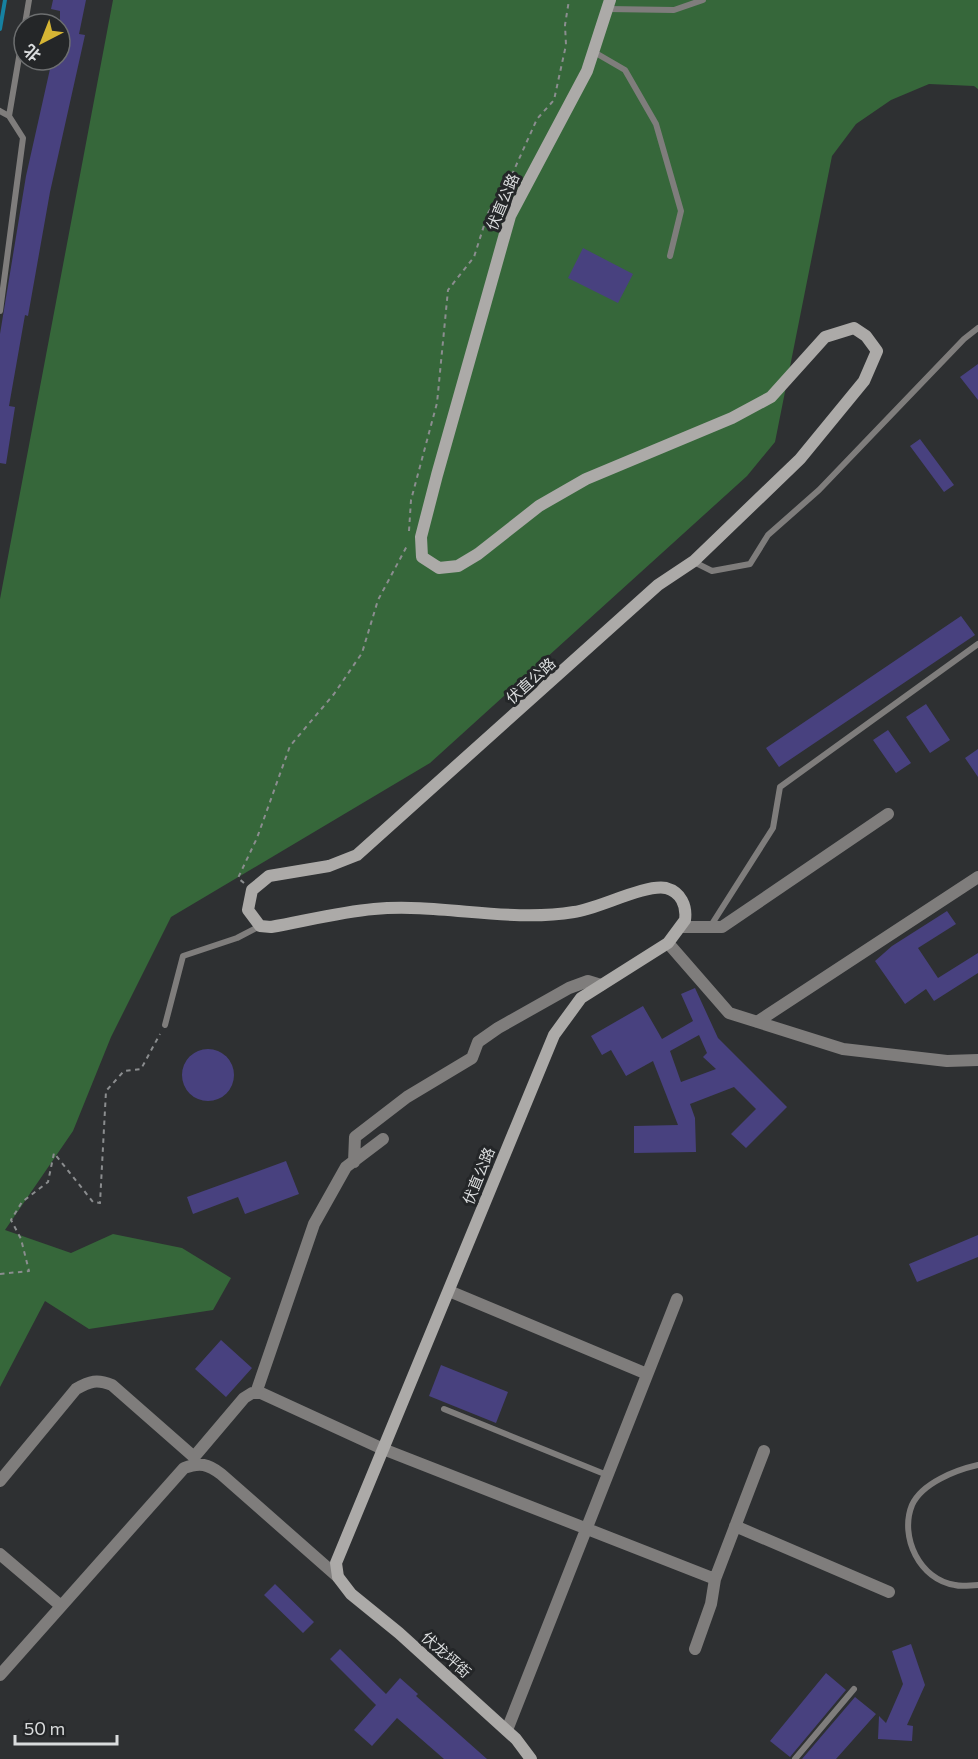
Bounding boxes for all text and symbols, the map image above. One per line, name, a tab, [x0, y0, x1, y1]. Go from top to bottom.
north arrow	[12, 12, 72, 72]
text: 北	[19, 41, 44, 66]
street label: 伏直公路	[482, 170, 522, 233]
street label: 伏直公路	[502, 653, 559, 707]
street label: 伏直公路	[458, 1144, 498, 1207]
street label: 伏龙坪街	[418, 1627, 475, 1681]
scale bar	[15, 1708, 117, 1746]
text: 50 m	[24, 1717, 65, 1739]

